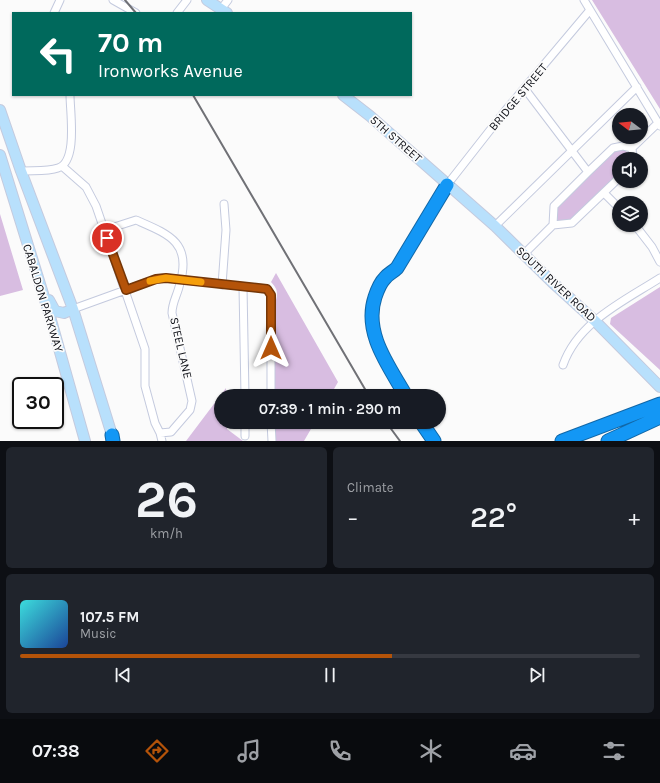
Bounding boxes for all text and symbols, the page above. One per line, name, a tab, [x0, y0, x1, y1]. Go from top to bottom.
text: 70 m	[98, 26, 163, 59]
icon: left	[32, 28, 84, 80]
text: Ironworks Avenue	[98, 60, 243, 82]
street label: BRIDGE STREET	[486, 61, 550, 133]
north arrow	[612, 108, 648, 144]
map controls	[612, 108, 648, 232]
street label: 5TH STREET	[367, 113, 425, 165]
button: sound	[612, 152, 648, 188]
button: layers	[612, 196, 648, 232]
pin	[90, 221, 124, 255]
icon: arrive	[96, 227, 118, 249]
street label: CABALDON PARKWAY	[20, 242, 66, 354]
street label: SOUTH RIVER ROAD	[513, 243, 599, 325]
street label: STEEL LANE	[167, 316, 195, 380]
position arrow	[250, 327, 292, 369]
speed limit sign: 30	[12, 377, 64, 429]
text: 07:39 · 1 min · 290 m	[259, 400, 401, 418]
text: 26	[135, 469, 198, 530]
text: Climate	[347, 480, 393, 495]
text: 22°	[470, 499, 517, 535]
text: −	[347, 505, 359, 531]
text: +	[628, 505, 640, 531]
text: km/h	[150, 526, 183, 541]
text: 107.5 FM	[80, 608, 139, 626]
text: Music	[80, 626, 116, 641]
icon: previous	[112, 664, 134, 686]
icon: pause	[319, 664, 341, 686]
icon: next	[526, 664, 548, 686]
icon: directions	[143, 737, 171, 765]
icon: music	[235, 737, 263, 765]
icon: phone	[326, 737, 354, 765]
icon: climate	[417, 737, 445, 765]
icon: car	[509, 737, 537, 765]
icon: filters	[600, 737, 628, 765]
text: 07:38	[32, 740, 80, 762]

